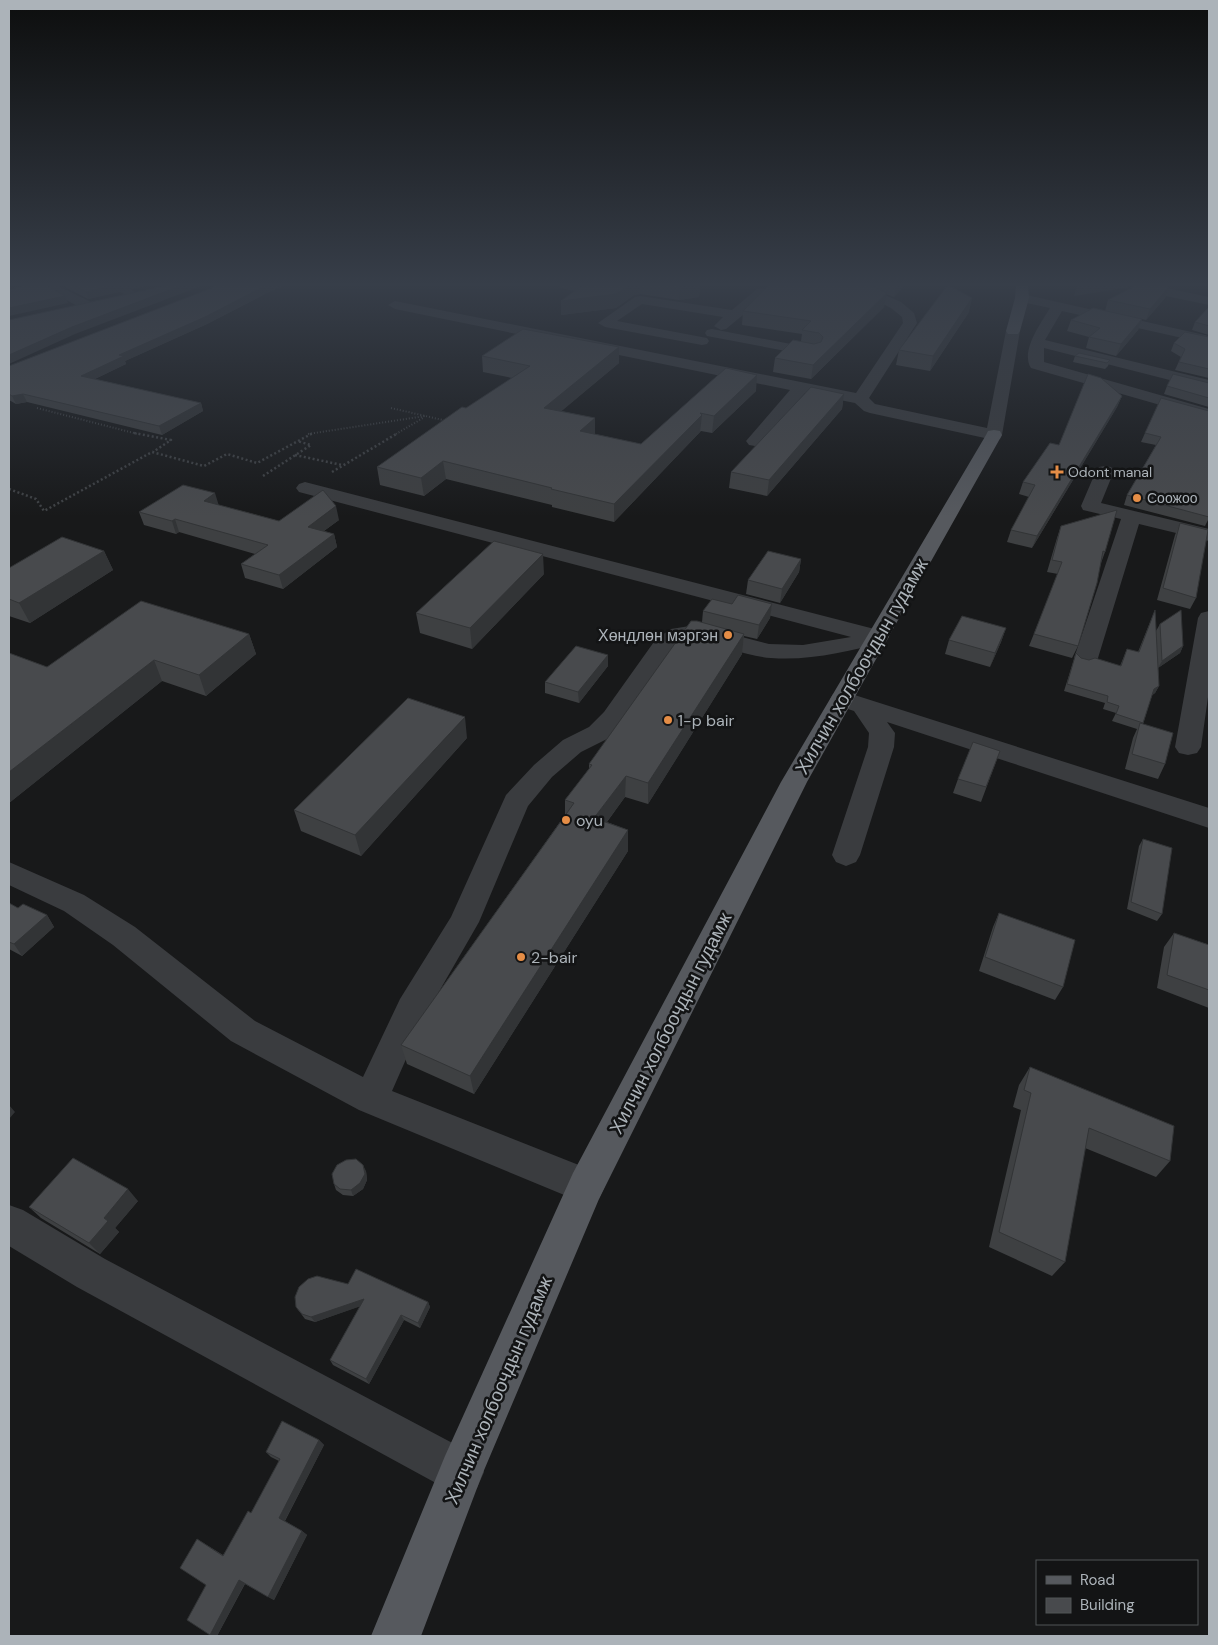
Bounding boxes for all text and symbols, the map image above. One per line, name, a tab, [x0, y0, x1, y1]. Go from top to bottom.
place label: Odont manal	[1068, 463, 1152, 481]
marker: Odont manal	[1050, 465, 1064, 479]
place label: Соожоо	[1147, 489, 1198, 507]
marker: Соожоо	[1131, 492, 1143, 504]
street label: Хилчин холбоочдын гудамж	[789, 553, 934, 779]
place label: Хөндлөн мэргэн	[598, 625, 718, 646]
marker: Хөндлөн мэргэн	[722, 629, 734, 641]
place label: 1-p bair	[678, 710, 734, 731]
marker: 1-p bair	[662, 714, 674, 726]
place label: oyu	[576, 810, 603, 831]
marker: oyu	[560, 814, 572, 826]
street label: Хилчин холбоочдын гудамж	[604, 908, 737, 1138]
place label: 2-bair	[531, 947, 577, 968]
marker: 2-bair	[515, 951, 527, 963]
street label: Хилчин холбоочдын гудамж	[439, 1272, 558, 1508]
legend	[1036, 1560, 1198, 1625]
text: Road	[1080, 1570, 1115, 1590]
text: Building	[1080, 1595, 1135, 1615]

